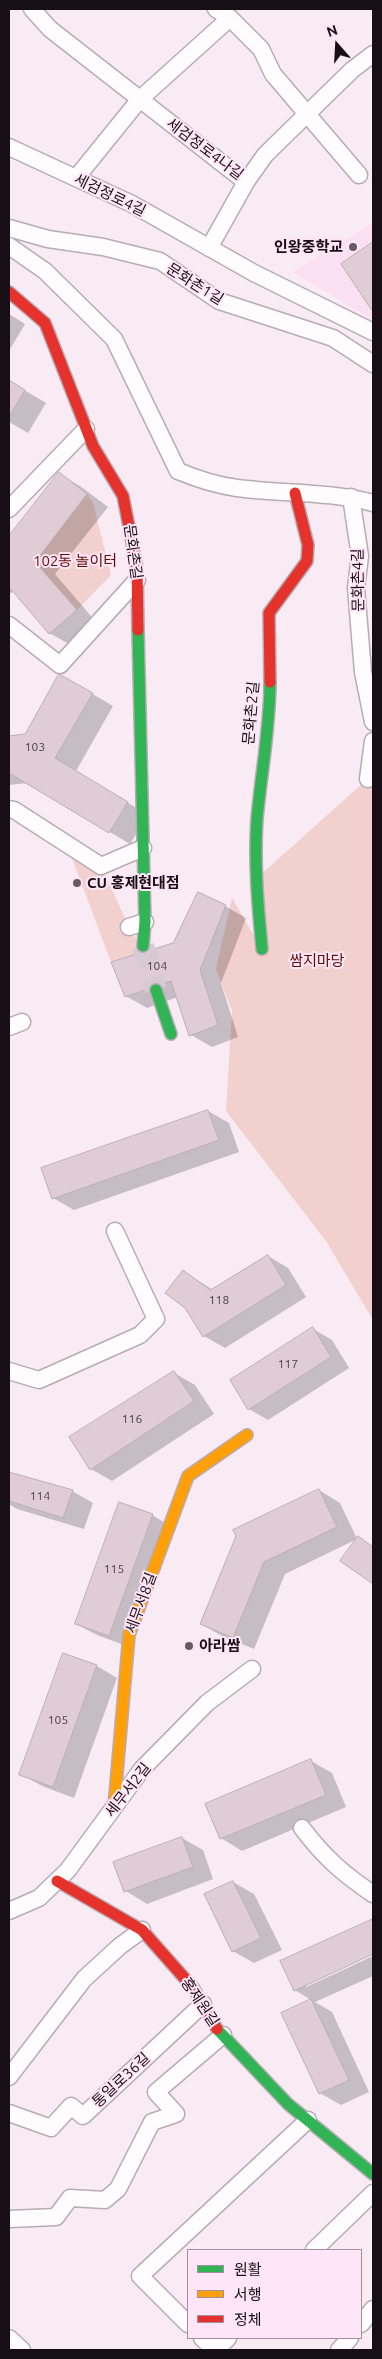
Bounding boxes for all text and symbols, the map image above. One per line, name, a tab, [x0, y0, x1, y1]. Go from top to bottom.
north arrow	[312, 20, 362, 70]
text: N	[325, 22, 340, 40]
street label: 세검정로4나길	[163, 114, 247, 184]
street label: 세검정로4길	[71, 170, 149, 220]
place label: 인왕중학교	[274, 238, 343, 256]
marker: 인왕중학교	[347, 241, 359, 253]
street label: 문화촌1길	[163, 260, 227, 308]
street label: 문화촌길	[120, 523, 146, 581]
street label: 문화촌4길	[348, 548, 368, 612]
park label: 102동 놀이터	[33, 552, 117, 570]
street label: 문화촌2길	[239, 681, 263, 745]
house number: 103	[25, 740, 45, 754]
place label: CU 홍제현대점	[87, 874, 180, 892]
marker: CU 홍제현대점	[71, 877, 83, 889]
park label: 쌈지마당	[289, 952, 345, 970]
house number: 104	[147, 959, 167, 973]
house number: 118	[209, 1293, 229, 1307]
house number: 117	[278, 1357, 298, 1371]
house number: 116	[122, 1412, 142, 1426]
house number: 114	[30, 1489, 50, 1503]
house number: 115	[104, 1562, 124, 1576]
street label: 세무서8길	[122, 1570, 160, 1636]
place label: 아라쌈	[199, 1637, 240, 1655]
marker: 아라쌈	[183, 1640, 195, 1652]
house number: 105	[48, 1713, 68, 1727]
street label: 세무서2길	[101, 1759, 155, 1821]
street label: 홍제원길	[177, 1974, 223, 2030]
street label: 통일로36길	[88, 2049, 154, 2111]
legend	[187, 2249, 362, 2339]
text: 원활	[234, 2261, 262, 2278]
text: 서행	[234, 2286, 262, 2303]
text: 정체	[234, 2311, 262, 2328]

